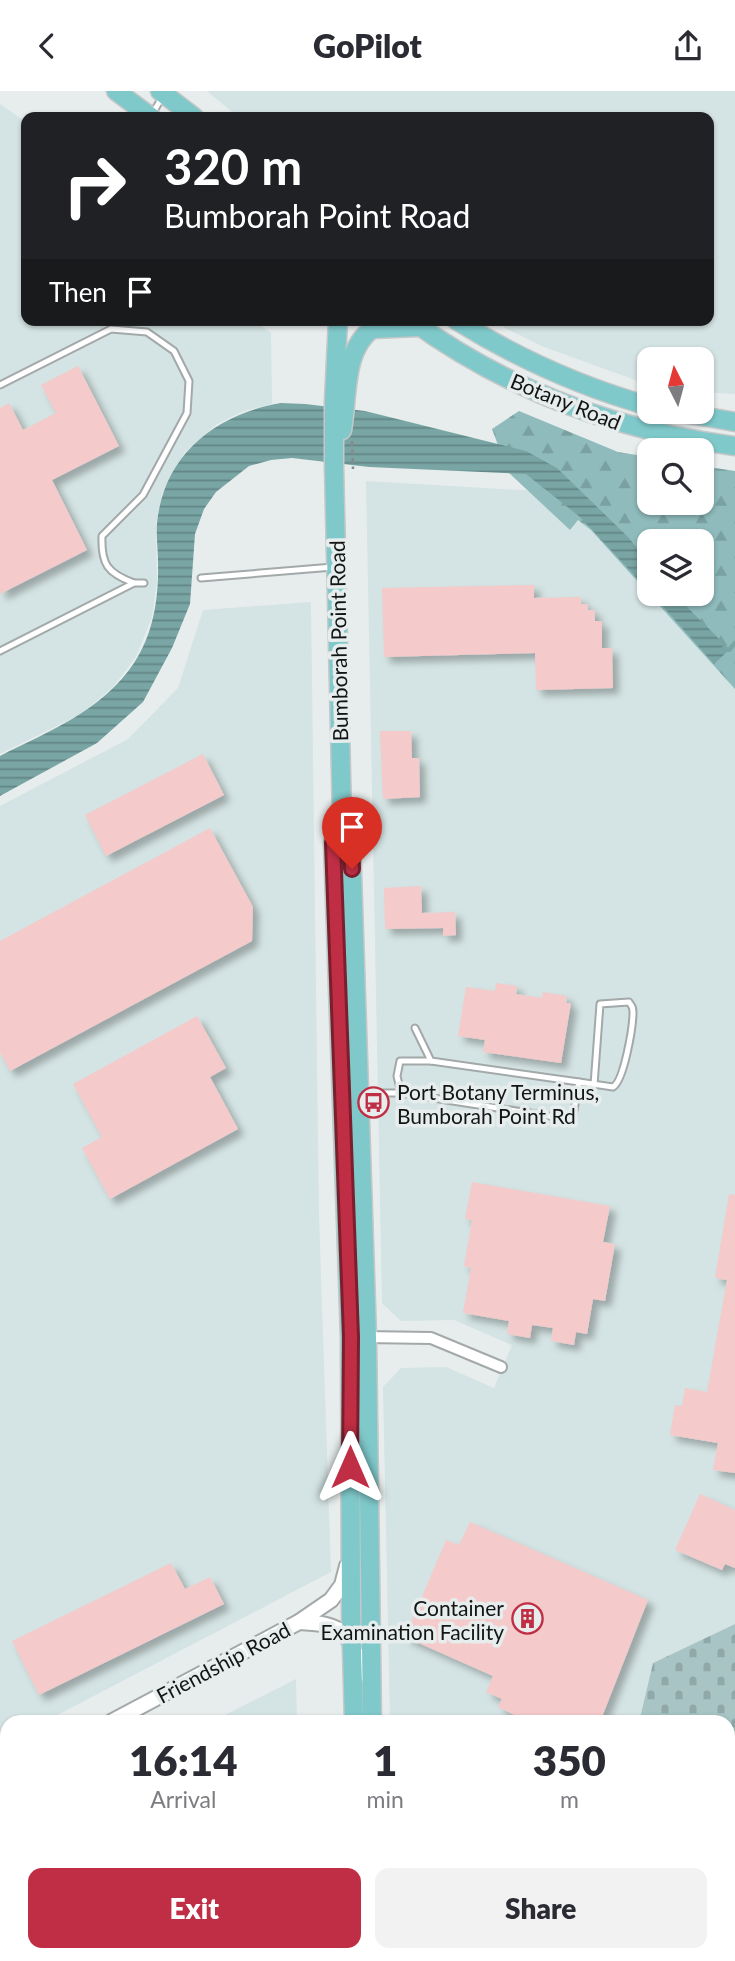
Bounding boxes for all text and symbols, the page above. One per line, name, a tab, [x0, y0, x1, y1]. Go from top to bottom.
text: GoPilot	[313, 26, 422, 65]
icon: back	[28, 27, 66, 65]
icon: share	[669, 27, 707, 65]
text: 320 m	[164, 137, 302, 195]
icon: right	[49, 140, 140, 231]
text: Bumborah Point Road	[164, 196, 470, 235]
icon: arrive	[121, 273, 159, 311]
text: Then	[49, 276, 107, 308]
north arrow	[637, 347, 714, 423]
map controls	[637, 347, 714, 606]
street label: Botany Road	[507, 368, 625, 434]
button: search	[637, 438, 714, 515]
button: layers	[637, 529, 714, 606]
street label: Bumborah Point Road	[324, 540, 352, 742]
pin	[322, 797, 382, 869]
icon: arrive	[333, 808, 371, 846]
place label: Port Botany Terminus, Bumborah Point Rd	[397, 1079, 599, 1128]
bus stop icon: Port Botany Terminus, Bumborah Point Rd	[357, 1086, 391, 1120]
position arrow	[313, 1430, 387, 1504]
place label: Container Examination Facility	[320, 1595, 504, 1644]
building icon: Container Examination Facility	[510, 1602, 544, 1636]
street label: Friendship Road	[152, 1616, 294, 1708]
text: 16:14	[129, 1735, 238, 1785]
text: 1	[373, 1735, 397, 1785]
text: 350	[533, 1735, 606, 1785]
text: Arrival	[150, 1785, 216, 1813]
text: min	[367, 1785, 404, 1813]
text: m	[560, 1785, 579, 1813]
button: Exit	[28, 1868, 361, 1948]
button: Share	[375, 1868, 707, 1948]

